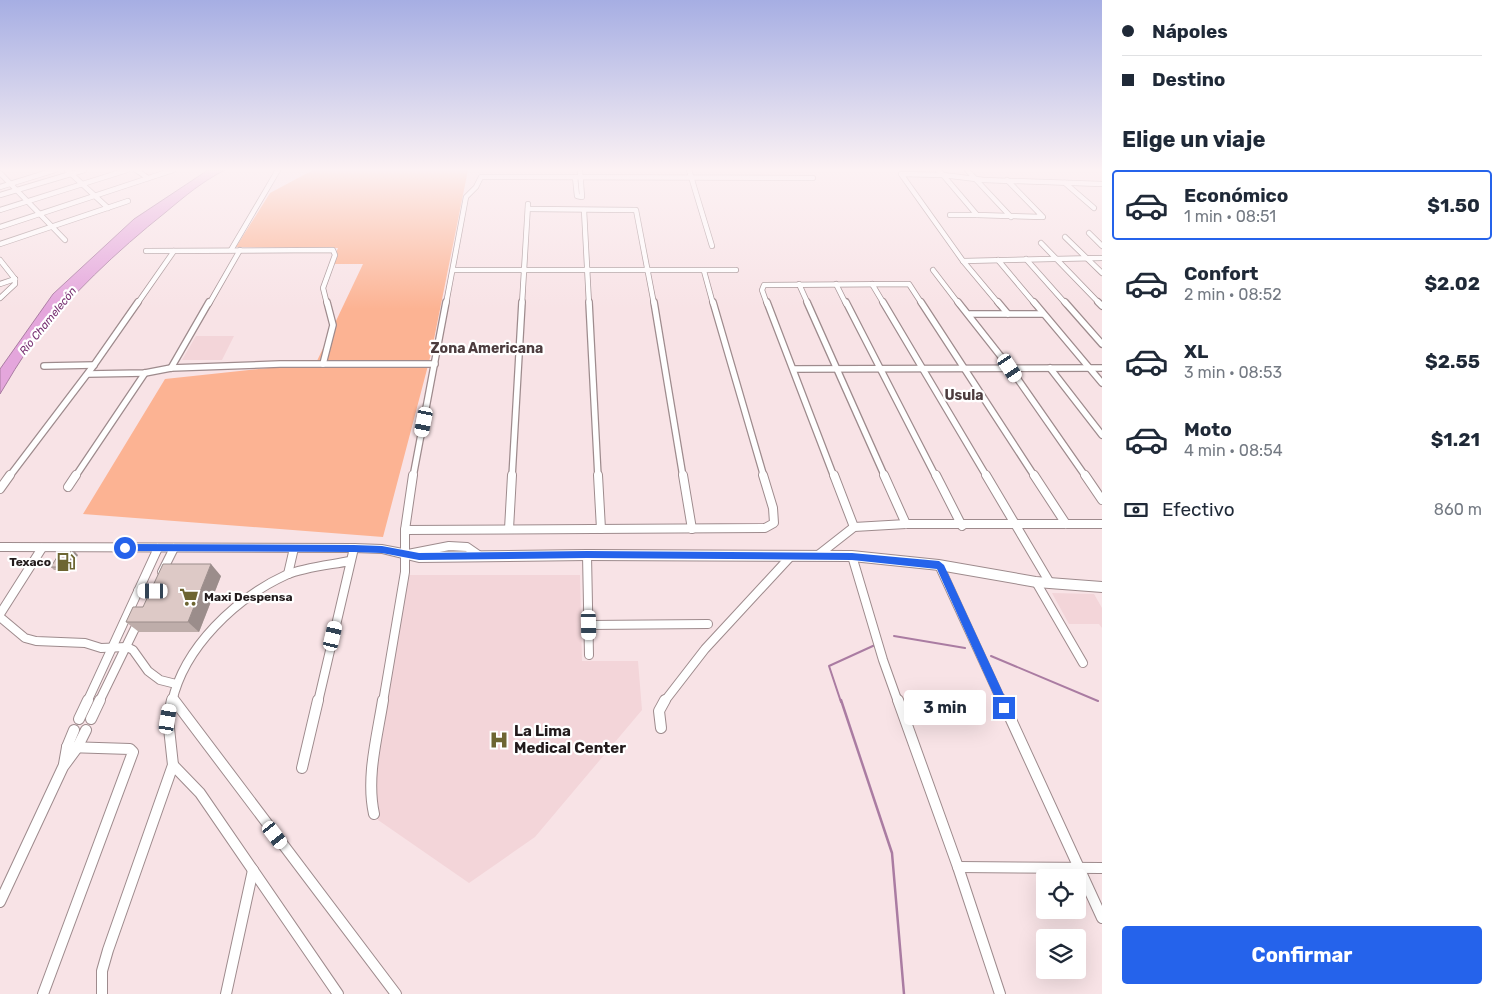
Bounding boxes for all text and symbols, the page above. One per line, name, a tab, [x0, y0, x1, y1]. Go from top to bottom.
text: Nápoles	[1152, 20, 1228, 43]
text: Destino	[1152, 68, 1225, 91]
text: Elige un viaje	[1122, 126, 1266, 153]
icon: car	[1124, 183, 1169, 228]
text: Económico	[1184, 184, 1288, 207]
text: $1.50	[1427, 194, 1480, 217]
text: 1 min · 08:51	[1184, 207, 1276, 226]
icon: car	[1124, 261, 1169, 306]
text: Confort	[1184, 262, 1258, 285]
text: $2.02	[1424, 272, 1480, 295]
water label: Río Chamelecón	[17, 284, 79, 357]
text: 2 min · 08:52	[1184, 285, 1282, 304]
icon: car	[1124, 339, 1169, 384]
district label: Zona Americana	[431, 340, 543, 357]
text: XL	[1184, 340, 1208, 363]
text: $2.55	[1425, 350, 1480, 373]
car	[995, 351, 1024, 385]
text: 3 min · 08:53	[1184, 363, 1282, 382]
district label: Usula	[944, 387, 984, 404]
car	[413, 406, 434, 438]
icon: car	[1124, 417, 1169, 462]
text: Moto	[1184, 418, 1232, 441]
text: $1.21	[1431, 428, 1480, 451]
text: 4 min · 08:54	[1184, 441, 1283, 460]
icon: cash	[1122, 496, 1150, 524]
text: Efectivo	[1162, 498, 1235, 521]
text: 860 m	[1434, 500, 1482, 519]
route start	[114, 537, 136, 559]
fuel station icon: Texaco	[55, 551, 77, 573]
place label: Texaco	[9, 555, 51, 569]
car	[138, 584, 168, 599]
supermarket icon: Maxi Despensa	[178, 586, 200, 608]
place label: Maxi Despensa	[204, 590, 293, 604]
car	[581, 610, 596, 640]
car	[322, 620, 343, 652]
callout: 3 min	[904, 690, 986, 726]
route end	[993, 697, 1015, 719]
text: 3 min	[923, 698, 967, 717]
car	[158, 703, 177, 735]
place label: La Lima Medical Center	[514, 722, 626, 757]
hospital icon: La Lima Medical Center	[488, 729, 510, 751]
car	[259, 819, 290, 851]
map controls	[1036, 869, 1086, 979]
button: locate	[1036, 869, 1086, 919]
button: Confirmar	[1122, 926, 1482, 984]
button: layers	[1036, 929, 1086, 979]

